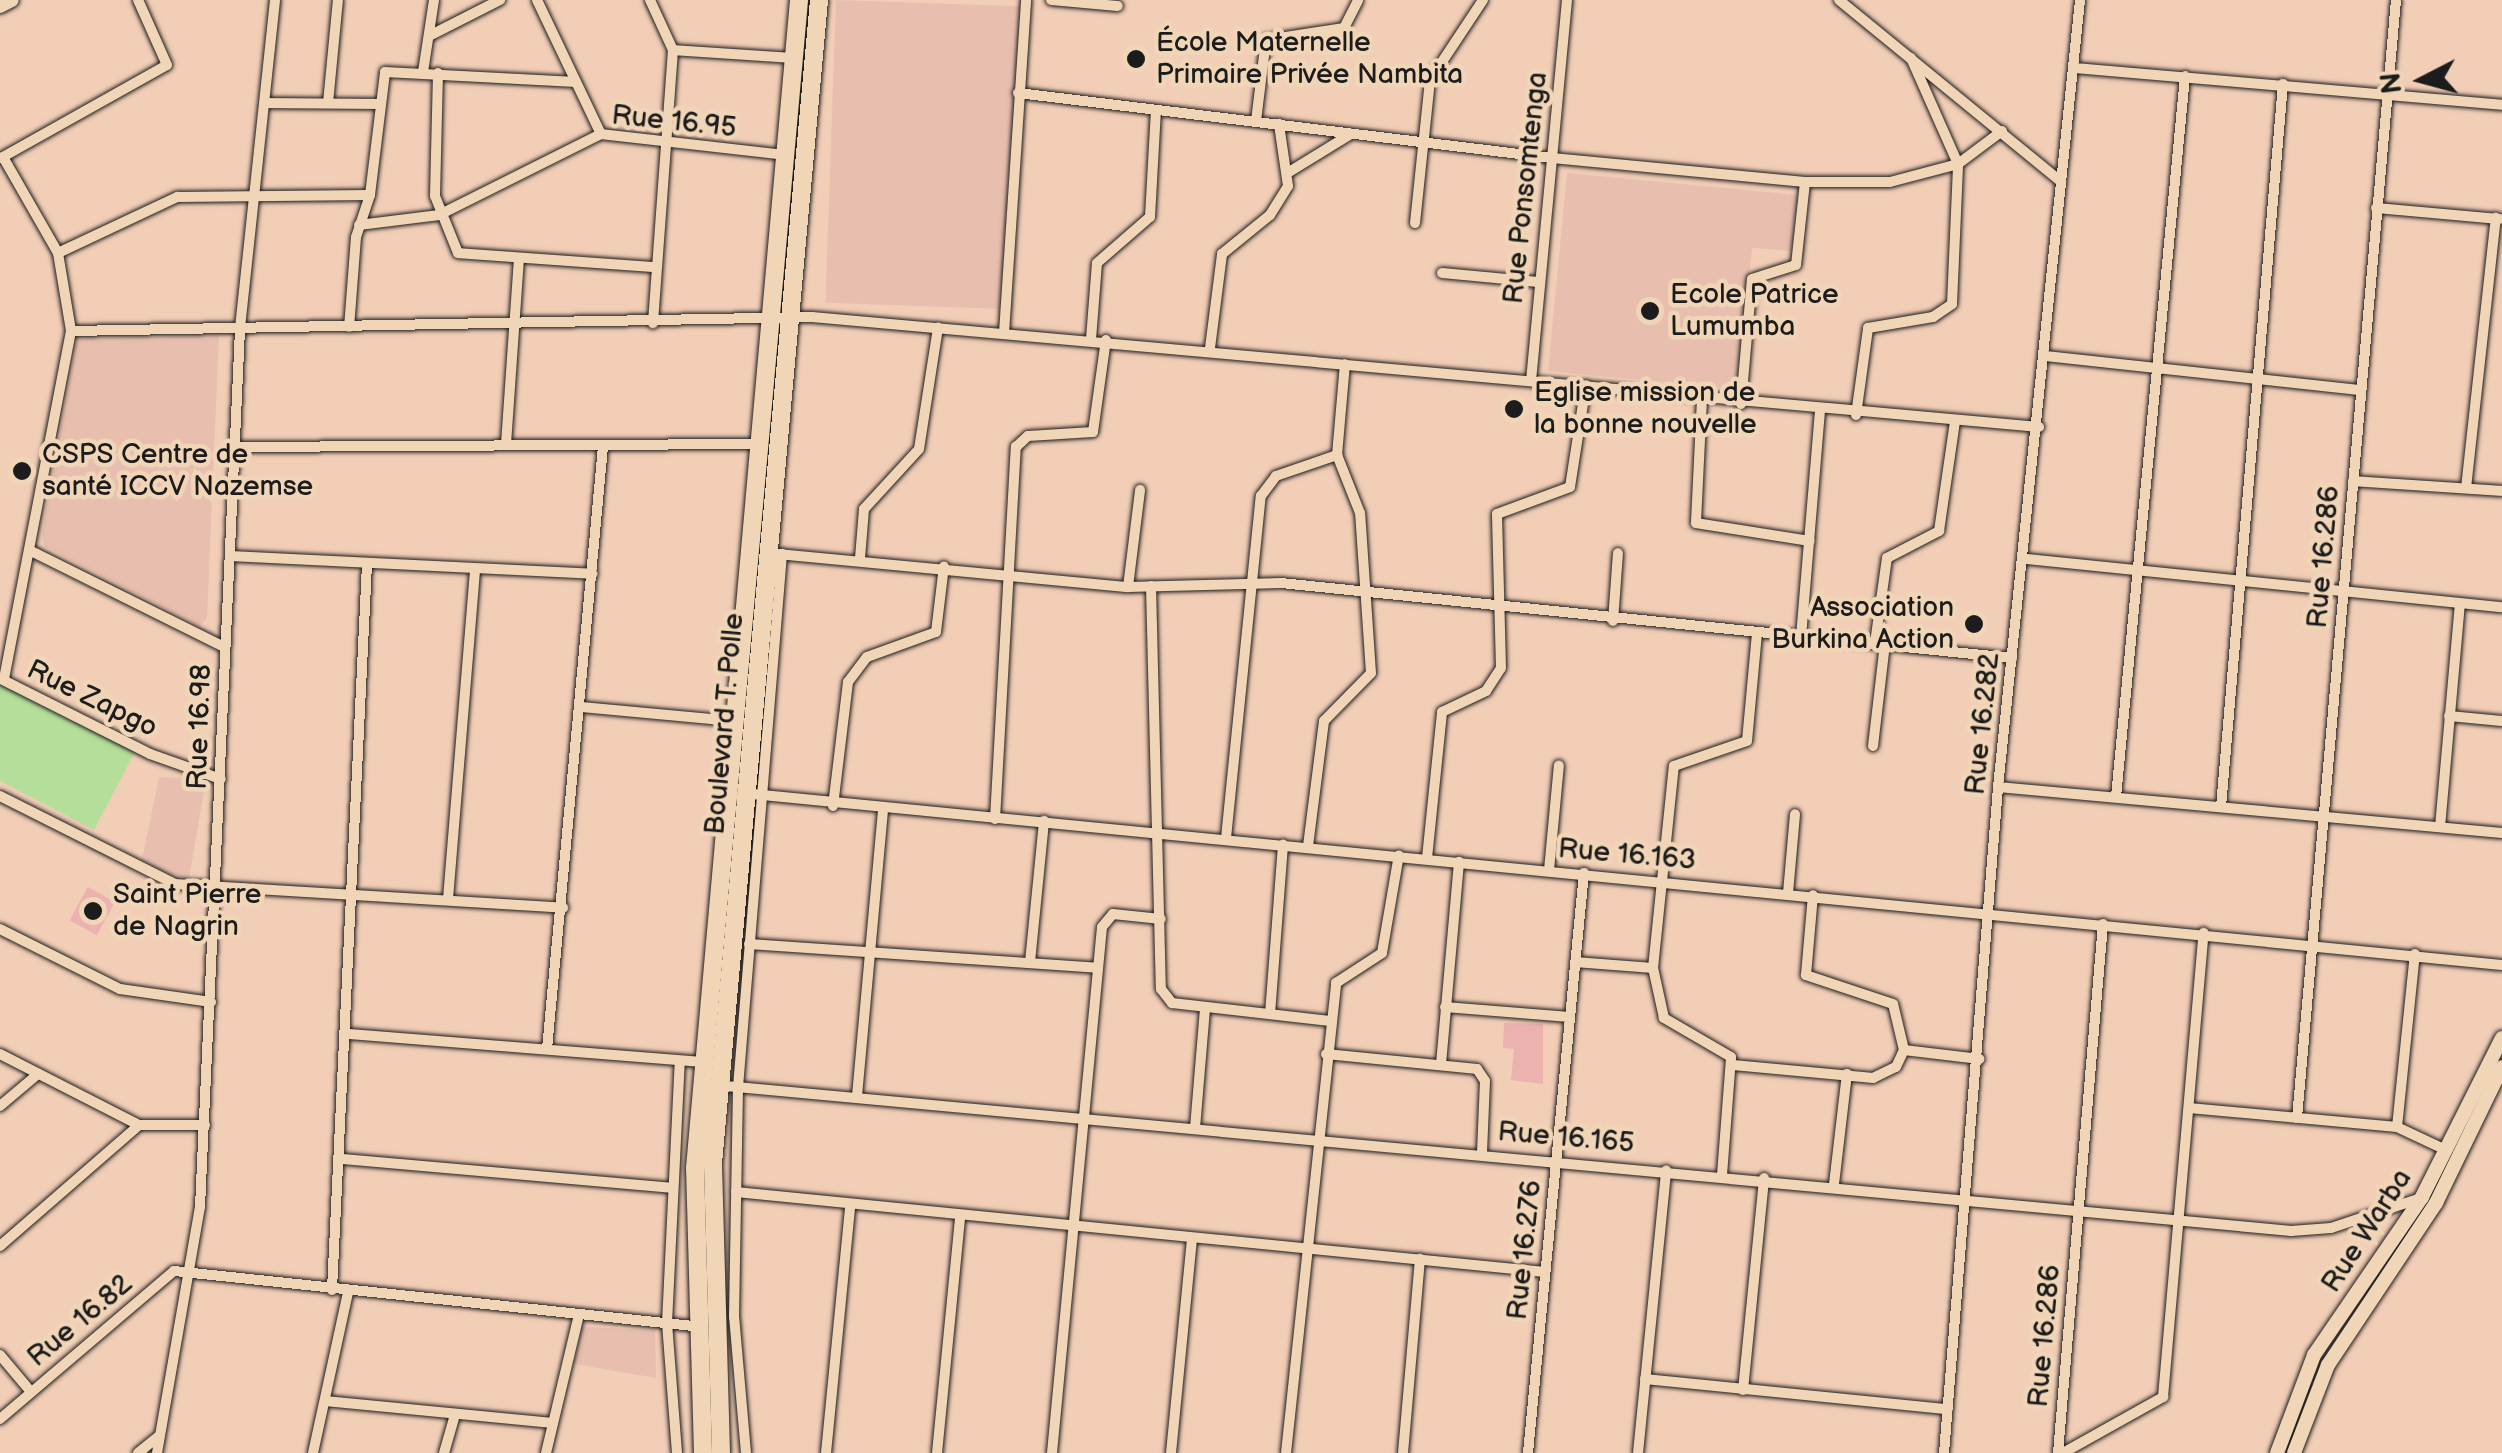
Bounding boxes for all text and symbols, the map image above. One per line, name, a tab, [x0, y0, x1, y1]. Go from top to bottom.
place label: École Maternelle Primaire Privée Nambita	[1156, 26, 1463, 92]
north arrow	[2372, 30, 2472, 130]
marker: École Maternelle Primaire Privée Nambita	[1125, 48, 1147, 70]
street label: Rue Ponsomtenga	[1497, 70, 1555, 306]
text: N	[2374, 71, 2409, 95]
street label: Rue 16.95	[610, 99, 738, 145]
place label: Ecole Patrice Lumumba	[1670, 278, 1839, 344]
marker: Ecole Patrice Lumumba	[1639, 300, 1661, 322]
place label: Eglise mission de la bonne nouvelle	[1534, 376, 1757, 442]
marker: Eglise mission de la bonne nouvelle	[1503, 398, 1525, 420]
place label: CSPS Centre de santé ICCV Nazemse	[42, 438, 313, 504]
marker: CSPS Centre de santé ICCV Nazemse	[11, 460, 33, 482]
street label: Rue 16.286	[2301, 484, 2347, 630]
place label: Association Burkina Action	[1771, 591, 1954, 657]
street label: Boulevard T. Polle	[699, 611, 751, 837]
marker: Association Burkina Action	[1963, 613, 1985, 635]
street label: Rue 16.282	[1959, 651, 2007, 797]
street label: Rue Zapgo	[21, 653, 163, 745]
street label: Rue 16.98	[181, 664, 219, 790]
street label: Rue 16.163	[1557, 832, 1697, 878]
place label: Saint Pierre de Nagrin	[113, 878, 261, 944]
marker: Saint Pierre de Nagrin	[82, 900, 104, 922]
street label: Rue 16.165	[1496, 1115, 1636, 1161]
street label: Rue Warba	[2314, 1163, 2420, 1299]
street label: Rue 16.276	[1501, 1178, 1549, 1322]
street label: Rue 16.286	[2022, 1263, 2068, 1409]
street label: Rue 16.82	[21, 1268, 139, 1374]

